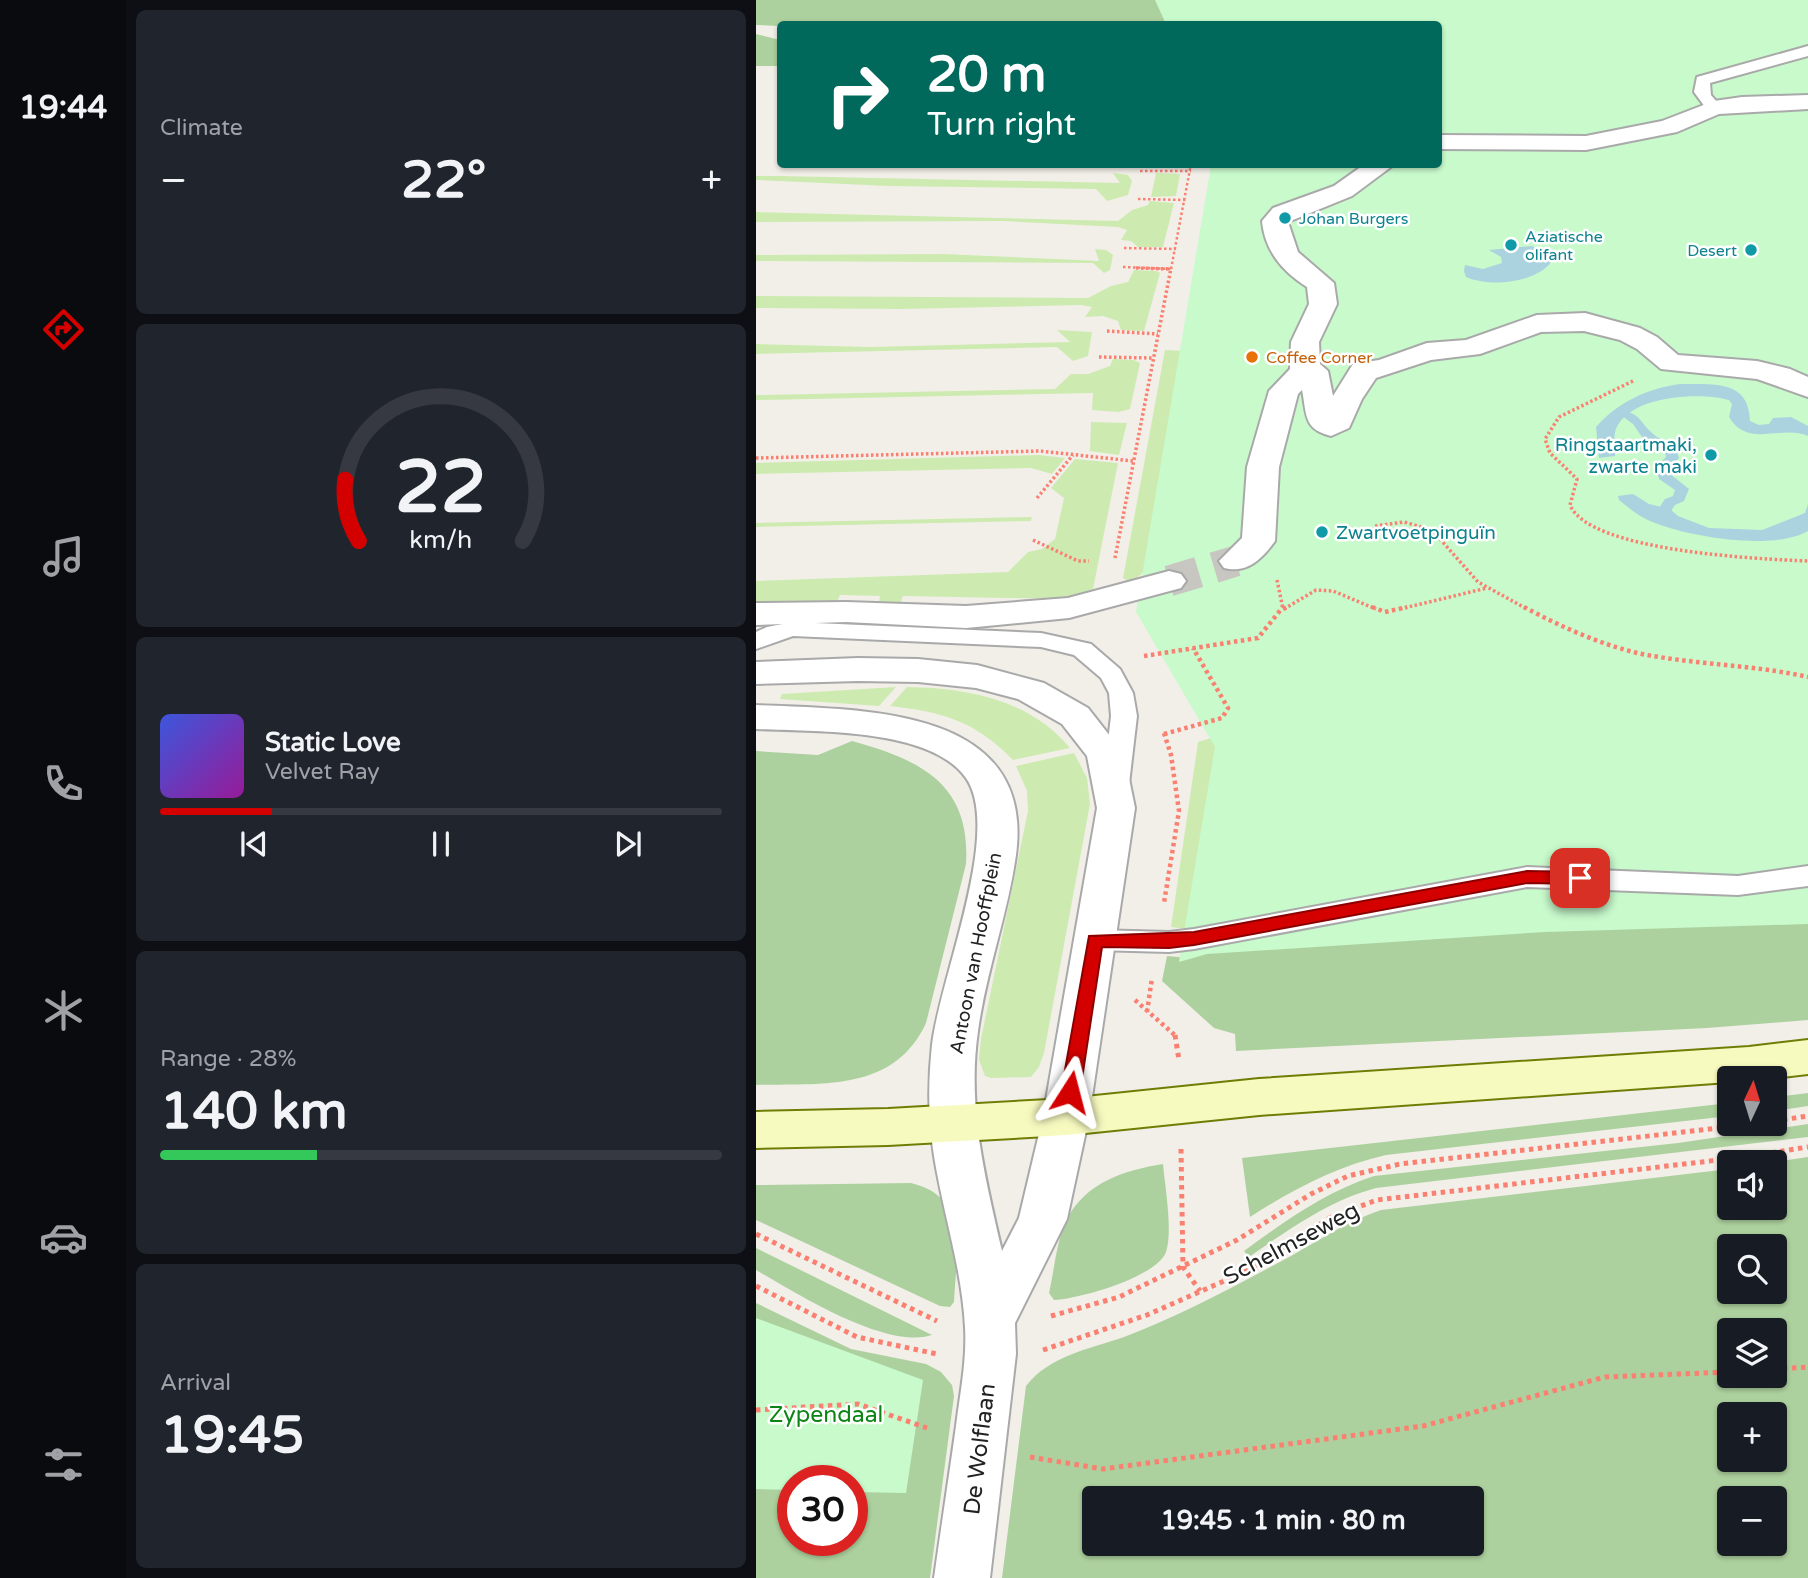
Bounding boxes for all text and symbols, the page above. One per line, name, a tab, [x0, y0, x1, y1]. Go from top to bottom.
text: 20 m	[927, 46, 1046, 105]
icon: right	[812, 49, 903, 140]
text: 19:44	[19, 89, 107, 127]
text: Turn right	[927, 106, 1076, 144]
text: Climate	[160, 114, 243, 142]
text: 22°	[401, 149, 486, 212]
text: −	[160, 158, 187, 204]
text: +	[701, 158, 722, 204]
place label: Johan Burgers	[1299, 209, 1408, 229]
marker: Johan Burgers	[1277, 210, 1293, 226]
place label: Aziatische olifant	[1525, 227, 1603, 265]
marker: Aziatische olifant	[1503, 237, 1519, 253]
place label: Desert	[1687, 241, 1737, 261]
marker: Desert	[1743, 242, 1759, 258]
icon: directions	[39, 305, 88, 354]
place label: Coffee Corner	[1266, 348, 1373, 368]
marker: Coffee Corner	[1244, 349, 1260, 365]
place label: Ringstaartmaki, zwarte maki	[1555, 434, 1697, 478]
text: 22	[395, 445, 487, 533]
marker: Ringstaartmaki, zwarte maki	[1703, 447, 1719, 463]
place label: Zwartvoetpinguïn	[1336, 522, 1496, 544]
marker: Zwartvoetpinguïn	[1314, 524, 1330, 540]
text: km/h	[410, 525, 472, 555]
icon: music	[39, 532, 88, 581]
text: Static Love	[265, 727, 401, 758]
text: Velvet Ray	[265, 758, 380, 786]
icon: phone	[39, 759, 88, 808]
icon: previous	[235, 825, 273, 863]
icon: pause	[422, 825, 460, 863]
icon: next	[609, 825, 647, 863]
pin	[1550, 848, 1610, 908]
street label: Antoon van Hooffplein	[946, 851, 1006, 1056]
icon: arrive	[1561, 859, 1599, 897]
icon: climate	[39, 986, 88, 1035]
text: Range · 28%	[160, 1045, 296, 1073]
position arrow	[1033, 1055, 1107, 1129]
north arrow	[1717, 1066, 1787, 1136]
map controls	[1717, 1066, 1787, 1556]
text: 140 km	[160, 1080, 348, 1143]
button: sound	[1717, 1150, 1787, 1220]
street label: Schelmseweg	[1219, 1196, 1364, 1291]
icon: car	[39, 1213, 88, 1262]
button: search	[1717, 1234, 1787, 1304]
button: layers	[1717, 1318, 1787, 1388]
text: Arrival	[160, 1369, 231, 1397]
street label: De Wolflaan	[958, 1382, 1002, 1516]
park label: Zypendaal	[769, 1401, 883, 1429]
button: +	[1717, 1402, 1787, 1472]
text: 19:45	[160, 1404, 304, 1467]
icon: filters	[39, 1440, 88, 1489]
speed limit sign: 30	[777, 1465, 868, 1556]
button: −	[1717, 1486, 1787, 1556]
text: 19:45 · 1 min · 80 m	[1160, 1505, 1406, 1536]

